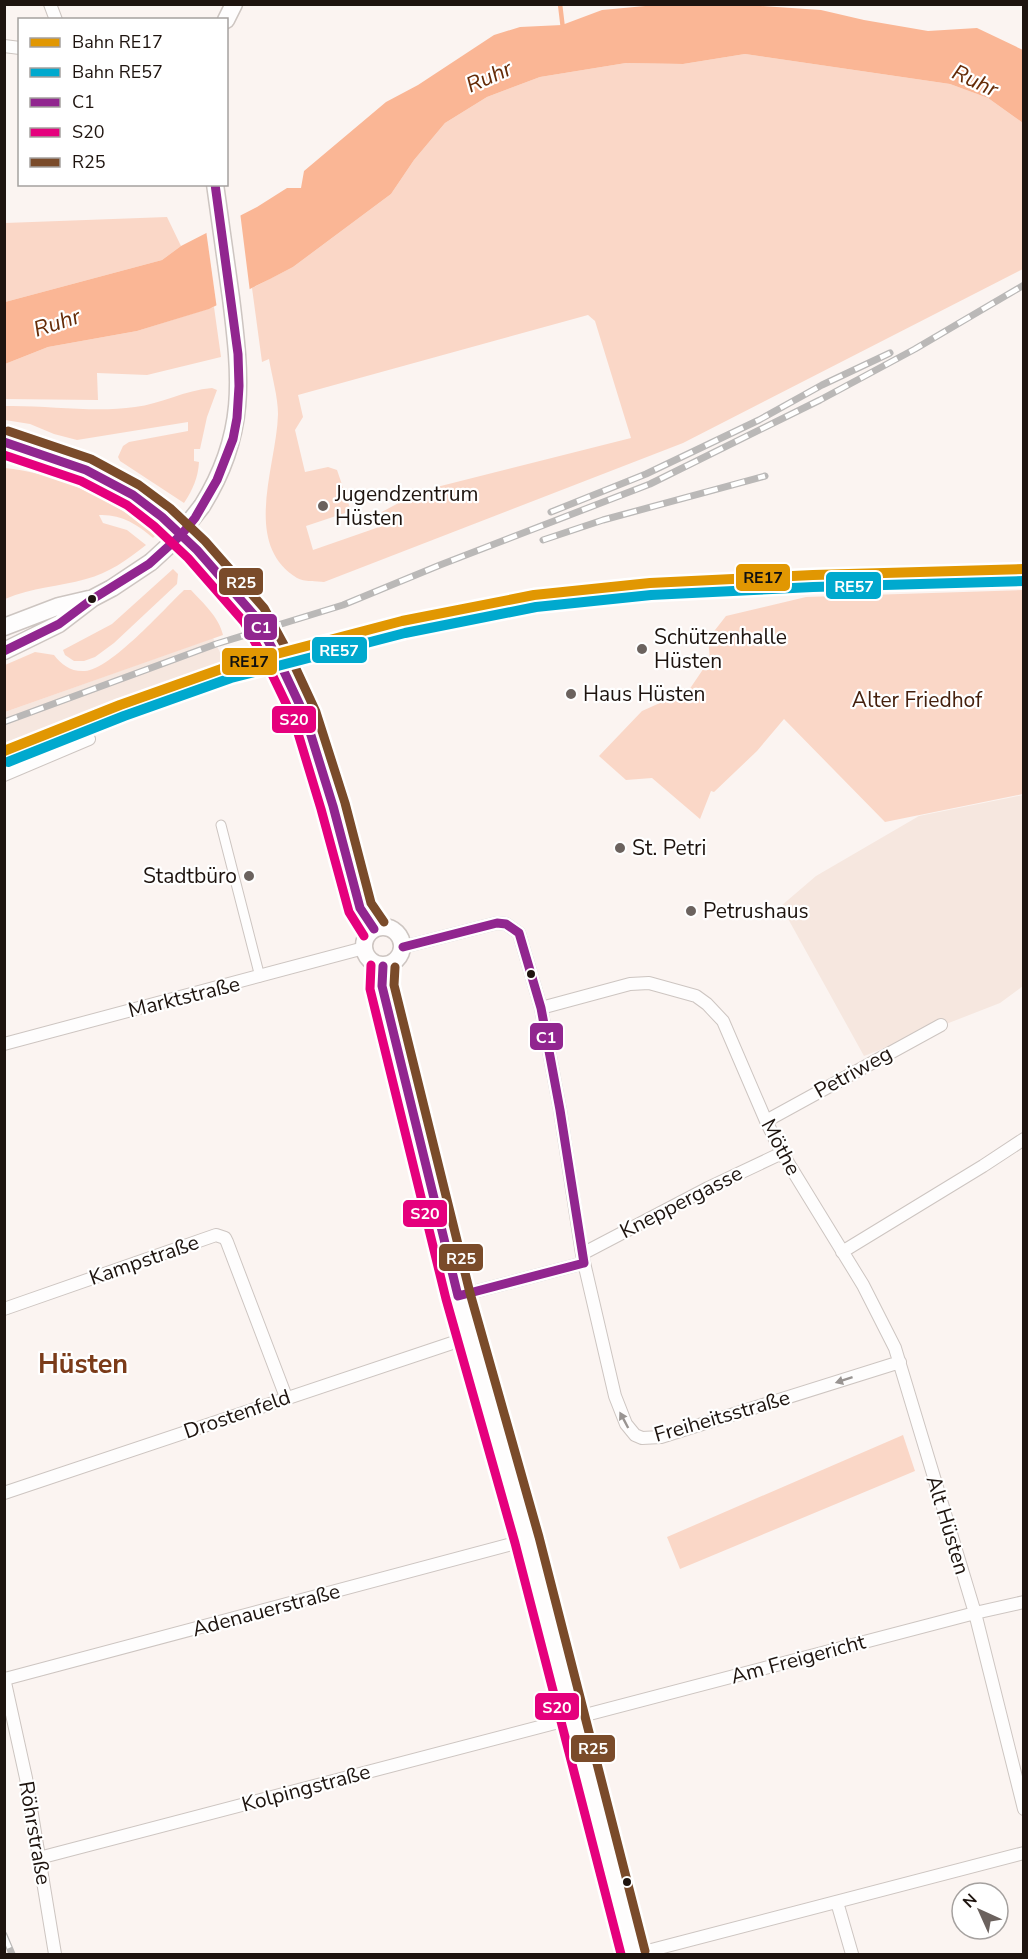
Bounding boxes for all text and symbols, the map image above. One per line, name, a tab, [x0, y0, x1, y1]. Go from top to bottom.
legend	[18, 18, 228, 186]
text: Bahn RE17	[72, 30, 163, 54]
water label: Ruhr	[461, 53, 518, 100]
water label: Ruhr	[947, 57, 1004, 105]
text: Bahn RE57	[72, 60, 163, 84]
text: C1	[72, 90, 95, 114]
text: S20	[72, 120, 105, 144]
text: R25	[72, 150, 106, 174]
water label: Ruhr	[30, 301, 85, 345]
place label: Jugendzentrum Hüsten	[334, 480, 478, 532]
marker: Jugendzentrum Hüsten	[316, 499, 330, 513]
line badge: RE17	[735, 563, 791, 592]
line badge: R25	[218, 567, 264, 596]
text: RE17	[743, 567, 783, 589]
line badge: RE57	[825, 571, 882, 600]
text: R25	[226, 572, 256, 594]
text: RE57	[834, 576, 874, 598]
unlabelled marker	[86, 593, 98, 605]
line badge: C1	[243, 613, 278, 641]
text: C1	[251, 617, 271, 639]
place label: Schützenhalle Hüsten	[654, 623, 787, 675]
line badge: RE57	[311, 636, 368, 664]
text: RE57	[319, 640, 359, 662]
marker: Schützenhalle Hüsten	[635, 642, 649, 656]
line badge: RE17	[221, 647, 278, 676]
text: RE17	[229, 651, 269, 673]
place label: Haus Hüsten	[583, 680, 706, 708]
park label: Alter Friedhof	[852, 686, 983, 714]
marker: Haus Hüsten	[564, 687, 578, 701]
line badge: S20	[271, 705, 317, 734]
text: S20	[279, 709, 309, 731]
place label: St. Petri	[632, 834, 706, 862]
marker: St. Petri	[613, 841, 627, 855]
place label: Stadtbüro	[143, 862, 237, 890]
marker: Stadtbüro	[242, 869, 256, 883]
place label: Petrushaus	[703, 897, 809, 925]
marker: Petrushaus	[684, 904, 698, 918]
unlabelled marker	[525, 968, 537, 980]
street label: Marktstraße	[125, 970, 243, 1024]
line badge: C1	[529, 1022, 564, 1051]
text: C1	[536, 1027, 556, 1049]
street label: Petriweg	[809, 1039, 897, 1105]
street label: Möthe	[755, 1114, 807, 1180]
street label: Kneppergasse	[615, 1159, 747, 1245]
line badge: S20	[402, 1199, 448, 1228]
text: S20	[410, 1203, 440, 1225]
street label: Kampstraße	[85, 1228, 203, 1292]
line badge: R25	[438, 1243, 484, 1272]
text: R25	[446, 1248, 476, 1270]
district label: Hüsten	[38, 1346, 128, 1383]
one-way arrow	[835, 1375, 853, 1385]
street label: Drostenfeld	[180, 1383, 294, 1445]
street label: Freiheitsstraße	[651, 1383, 793, 1449]
one-way arrow	[620, 1412, 629, 1429]
street label: Alt Hüsten	[920, 1472, 976, 1578]
street label: Adenauerstraße	[189, 1577, 343, 1643]
street label: Am Freigericht	[728, 1627, 869, 1690]
line badge: S20	[534, 1692, 580, 1721]
text: S20	[542, 1697, 572, 1719]
line badge: R25	[570, 1734, 616, 1763]
text: R25	[578, 1738, 608, 1760]
street label: Kolpingstraße	[239, 1757, 373, 1819]
street label: Röhrstraße	[12, 1779, 58, 1887]
unlabelled marker	[621, 1876, 633, 1888]
north arrow	[950, 1881, 1010, 1941]
text: N	[958, 1889, 982, 1913]

